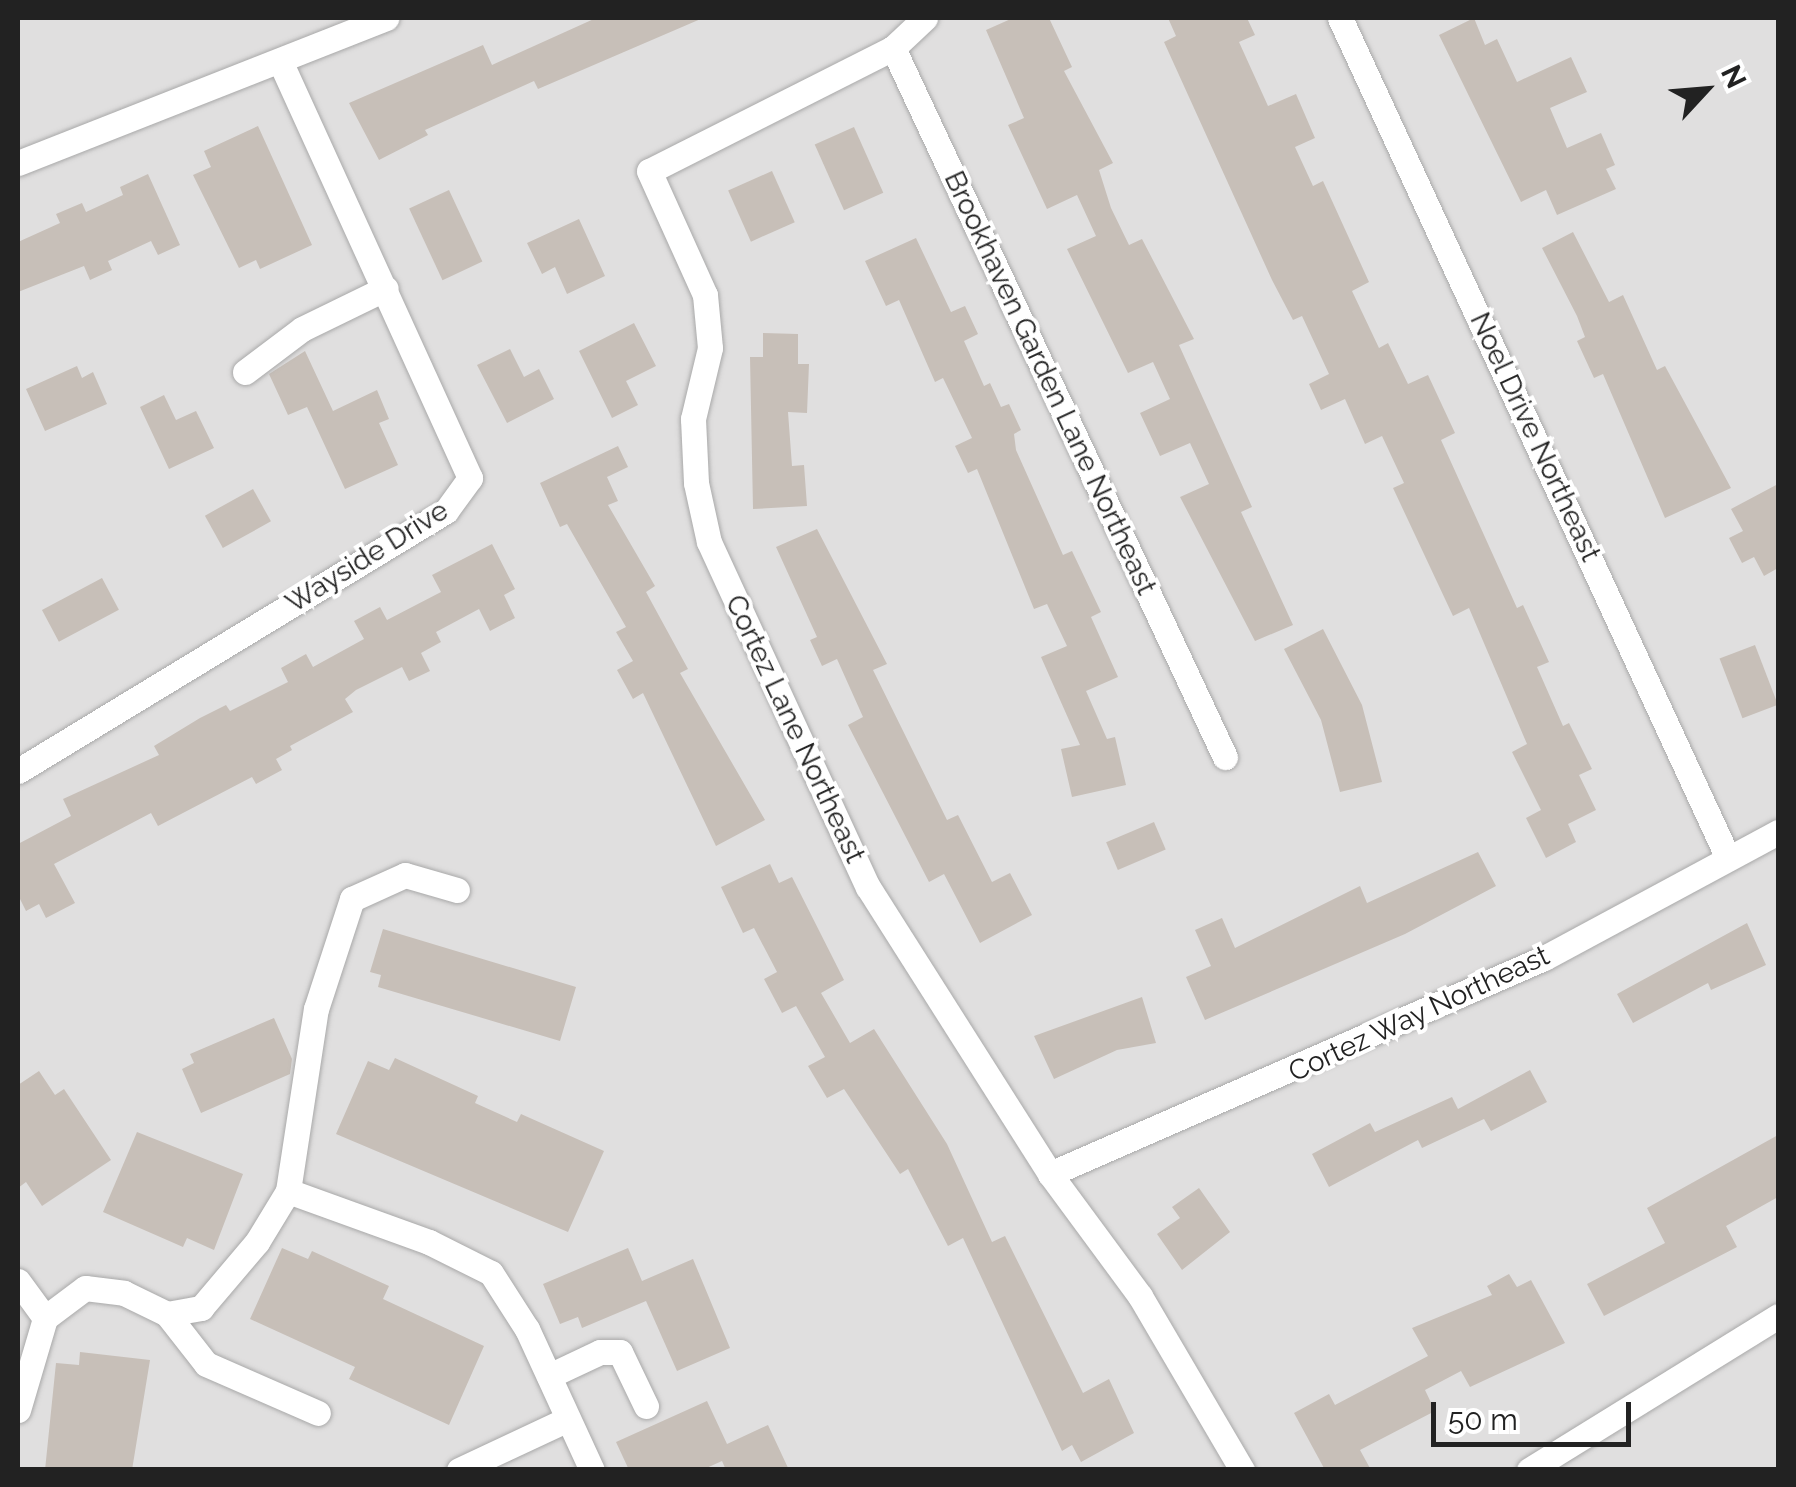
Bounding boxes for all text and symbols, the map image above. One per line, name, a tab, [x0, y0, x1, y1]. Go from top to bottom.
north arrow	[1656, 40, 1756, 140]
text: N	[1714, 60, 1753, 93]
street label: Brookhaven Garden Lane Northeast	[937, 166, 1163, 600]
street label: Noel Drive Northeast	[1462, 307, 1608, 567]
street label: Wayside Drive	[280, 494, 454, 620]
street label: Cortez Lane Northeast	[718, 590, 872, 868]
street label: Cortez Way Northeast	[1283, 939, 1555, 1089]
scale bar	[1436, 1382, 1636, 1444]
text: 50 m	[1448, 1402, 1518, 1437]

